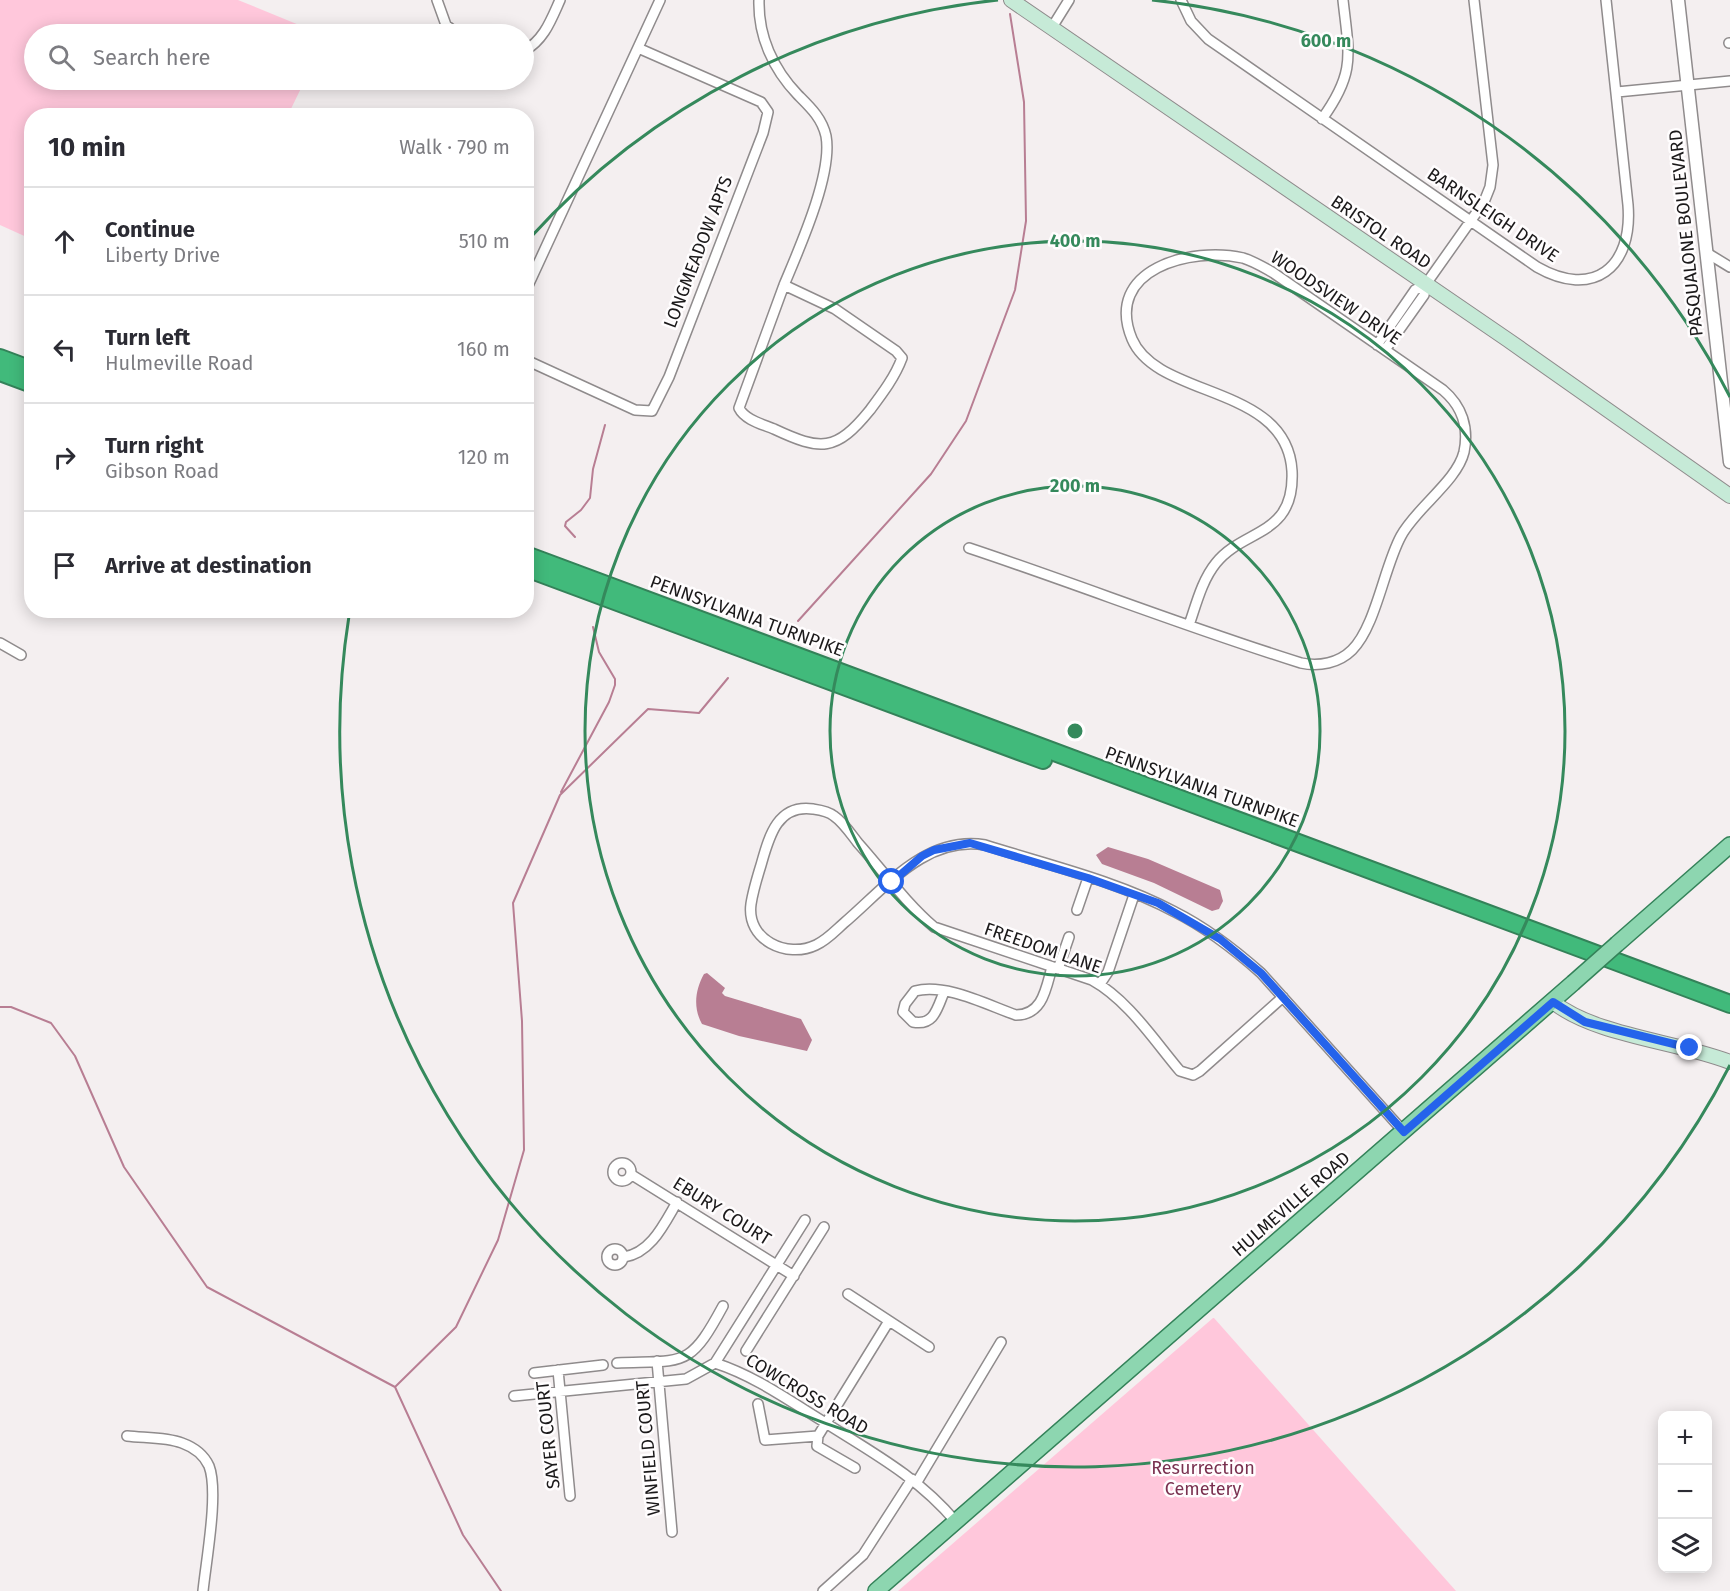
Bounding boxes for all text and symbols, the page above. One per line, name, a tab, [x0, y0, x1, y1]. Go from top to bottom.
search box	[24, 24, 534, 90]
text: 600 m	[1301, 30, 1351, 52]
icon: search	[45, 41, 78, 74]
text: Search here	[93, 44, 211, 71]
street label: PASQUALONE BOULEVARD	[1664, 129, 1708, 337]
text: 10 min	[48, 132, 126, 163]
text: Walk · 790 m	[399, 135, 510, 159]
street label: BARNSLEIGH DRIVE	[1423, 163, 1563, 267]
street label: LONGMEADOW APTS	[659, 173, 737, 331]
street label: BRISTOL ROAD	[1327, 190, 1435, 274]
text: Continue	[105, 216, 195, 243]
icon: ahead	[48, 225, 81, 258]
text: 510 m	[459, 229, 510, 253]
text: 400 m	[1050, 230, 1100, 252]
text: Liberty Drive	[105, 243, 220, 267]
street label: WOODSVIEW DRIVE	[1266, 246, 1406, 350]
text: Turn left	[105, 324, 190, 351]
icon: left	[48, 333, 81, 366]
text: 160 m	[457, 337, 510, 361]
text: Hulmeville Road	[105, 351, 253, 375]
text: Turn right	[105, 432, 204, 459]
icon: right	[48, 441, 81, 474]
text: 120 m	[458, 445, 510, 469]
text: Gibson Road	[105, 459, 219, 483]
text: 200 m	[1050, 475, 1100, 497]
icon: arrive	[48, 549, 81, 582]
text: Arrive at destination	[105, 552, 312, 579]
street label: PENNSYLVANIA TURNPIKE	[647, 571, 847, 661]
centre of rings	[1065, 721, 1085, 741]
street label: PENNSYLVANIA TURNPIKE	[1102, 742, 1302, 832]
route start	[878, 868, 904, 894]
street label: FREEDOM LANE	[981, 918, 1105, 978]
route end	[1676, 1034, 1702, 1060]
street label: HULMEVILLE ROAD	[1228, 1147, 1354, 1261]
street label: EBURY COURT	[669, 1172, 776, 1250]
street label: COWCROSS ROAD	[742, 1349, 872, 1439]
street label: SAYER COURT	[531, 1379, 565, 1490]
street label: WINFIELD COURT	[631, 1379, 665, 1516]
map controls	[1658, 1411, 1712, 1573]
button: +	[1658, 1411, 1712, 1465]
park label: Resurrection Cemetery	[1151, 1457, 1255, 1500]
button: −	[1658, 1465, 1712, 1519]
button: layers	[1658, 1519, 1712, 1573]

